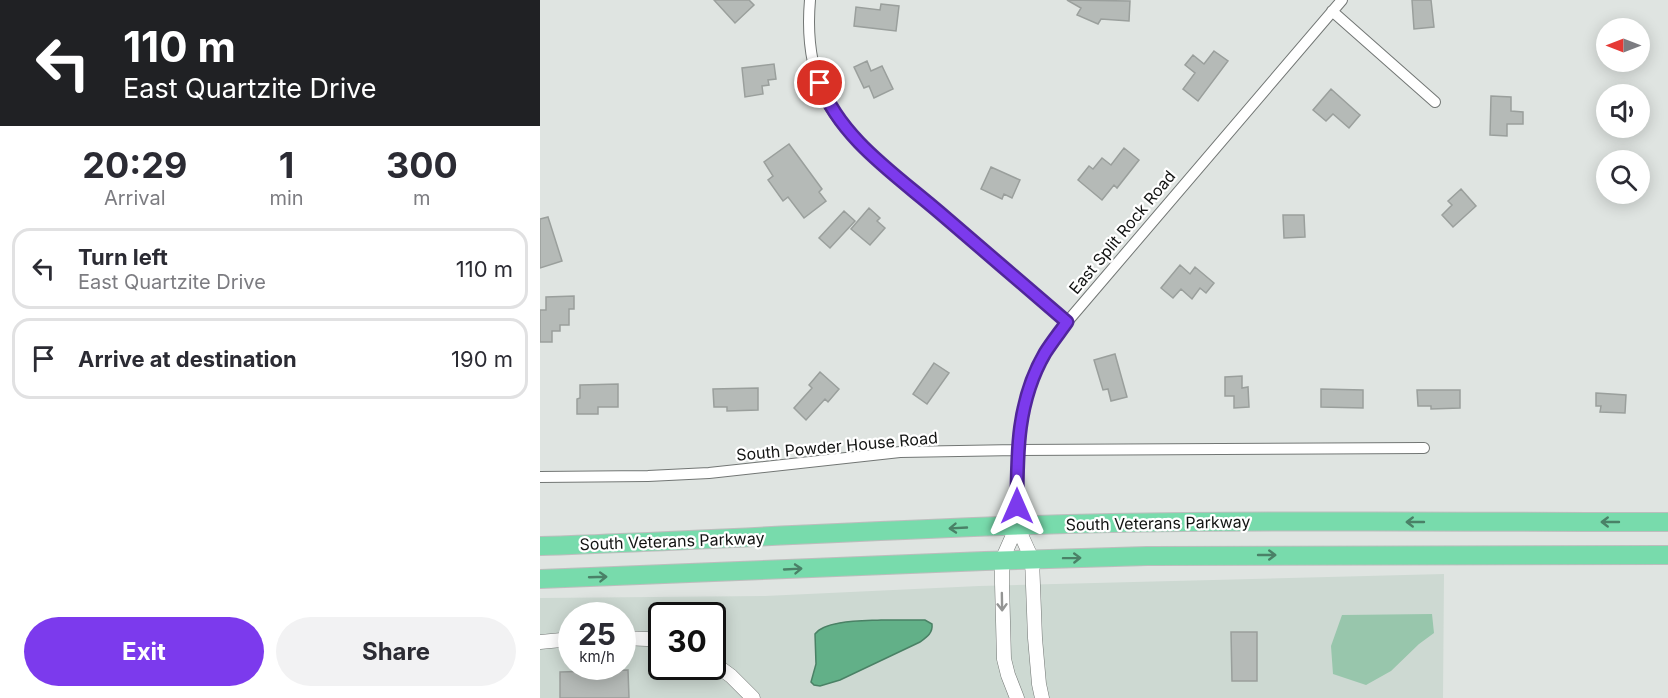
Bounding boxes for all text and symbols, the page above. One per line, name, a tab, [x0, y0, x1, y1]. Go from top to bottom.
north arrow	[1596, 18, 1650, 72]
map controls	[1596, 18, 1650, 204]
text: 110 m	[123, 21, 236, 72]
icon: left	[24, 24, 102, 102]
pin	[794, 57, 845, 108]
icon: arrive	[803, 66, 836, 99]
text: East Quartzite Drive	[123, 72, 377, 105]
button: sound	[1596, 84, 1650, 138]
text: 20:29	[82, 143, 187, 187]
text: 1	[279, 143, 294, 187]
text: 300	[386, 143, 458, 187]
button: search	[1596, 150, 1650, 204]
street label: East Split Rock Road	[1065, 166, 1179, 298]
text: Arrival	[104, 186, 166, 210]
text: min	[270, 186, 304, 210]
text: m	[413, 186, 431, 210]
text: Turn left	[78, 244, 168, 270]
icon: left	[27, 252, 60, 285]
text: 110 m	[456, 256, 513, 282]
text: East Quartzite Drive	[78, 270, 266, 294]
icon: arrive	[27, 342, 60, 375]
text: Arrive at destination	[78, 346, 297, 372]
text: 190 m	[451, 346, 513, 372]
street label: South Powder House Road	[735, 427, 939, 465]
position arrow	[985, 474, 1049, 538]
street label: South Veterans Parkway	[1065, 511, 1251, 535]
one-way arrow	[1405, 516, 1425, 528]
one-way arrow	[1600, 516, 1620, 528]
one-way arrow	[949, 522, 969, 533]
street label: South Veterans Parkway	[579, 528, 765, 554]
one-way arrow	[1257, 549, 1277, 561]
one-way arrow	[1062, 552, 1082, 564]
one-way arrow	[783, 564, 803, 575]
one-way arrow	[588, 571, 608, 583]
one-way arrow	[996, 592, 1008, 612]
speed limit sign: 30	[648, 602, 726, 680]
text: 25	[578, 616, 616, 652]
button: Exit	[24, 617, 264, 686]
button: Share	[276, 617, 516, 686]
text: km/h	[579, 647, 615, 666]

